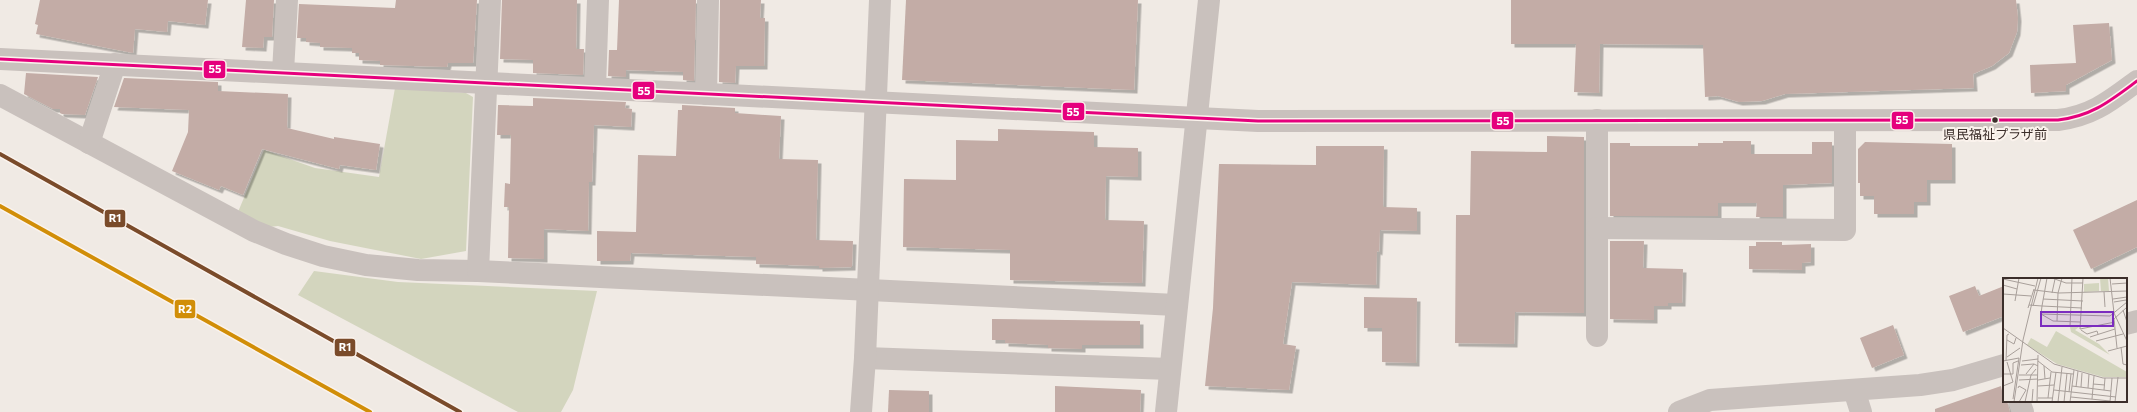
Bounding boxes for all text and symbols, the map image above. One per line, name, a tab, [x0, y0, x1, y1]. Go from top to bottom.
line badge: 55	[203, 60, 226, 79]
text: 55	[209, 62, 221, 75]
line badge: 55	[632, 81, 655, 100]
text: 55	[638, 84, 650, 97]
line badge: 55	[1062, 102, 1085, 121]
text: 55	[1067, 105, 1079, 118]
line badge: 55	[1491, 111, 1514, 130]
line badge: 55	[1891, 111, 1914, 130]
text: 55	[1896, 113, 1908, 126]
text: 55	[1497, 114, 1509, 127]
marker: 県民福祉プラザ前	[1990, 115, 2000, 125]
place label: 県民福祉プラザ前	[1943, 126, 2047, 142]
line badge: R1	[104, 209, 126, 228]
text: R1	[109, 211, 121, 224]
inset map	[2003, 278, 2127, 402]
line badge: R2	[174, 299, 196, 319]
text: R2	[178, 302, 192, 315]
line badge: R1	[334, 338, 356, 357]
text: R1	[339, 340, 351, 353]

